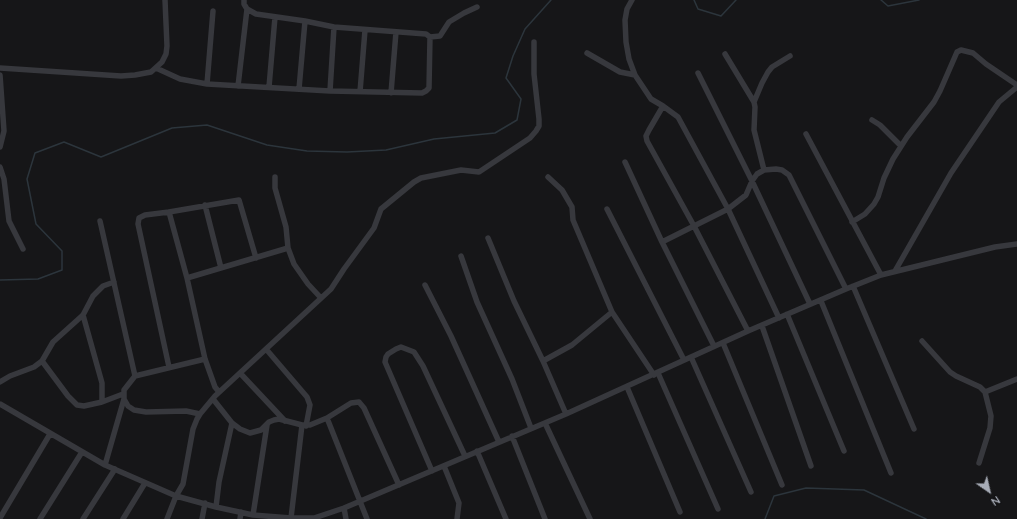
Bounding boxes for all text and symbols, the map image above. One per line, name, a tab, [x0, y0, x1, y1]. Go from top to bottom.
north arrow	[969, 471, 1009, 511]
text: N	[988, 493, 1003, 509]

